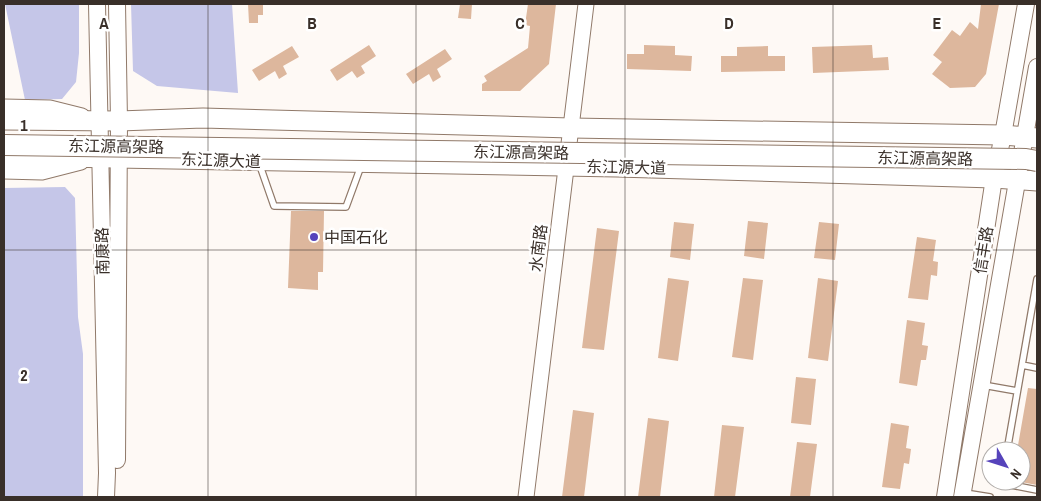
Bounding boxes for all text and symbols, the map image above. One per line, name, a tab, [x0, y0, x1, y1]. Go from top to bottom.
text: A	[99, 12, 109, 34]
text: B	[307, 12, 317, 34]
text: C	[515, 12, 525, 34]
text: D	[724, 12, 734, 34]
text: E	[933, 12, 942, 34]
text: 1	[20, 114, 28, 136]
street label: 东江源高架路	[68, 134, 164, 158]
street label: 东江源高架路	[473, 140, 569, 164]
street label: 东江源高架路	[877, 146, 973, 170]
street label: 东江源大道	[181, 148, 261, 172]
street label: 东江源大道	[586, 155, 666, 179]
street label: 水南路	[524, 223, 552, 273]
street label: 信丰路	[968, 225, 998, 275]
place label: 中国石化	[324, 226, 388, 248]
street label: 南康路	[91, 227, 113, 275]
marker: 中国石化	[308, 231, 320, 243]
text: 2	[20, 364, 28, 386]
north arrow	[981, 441, 1031, 491]
text: N	[1006, 465, 1026, 483]

